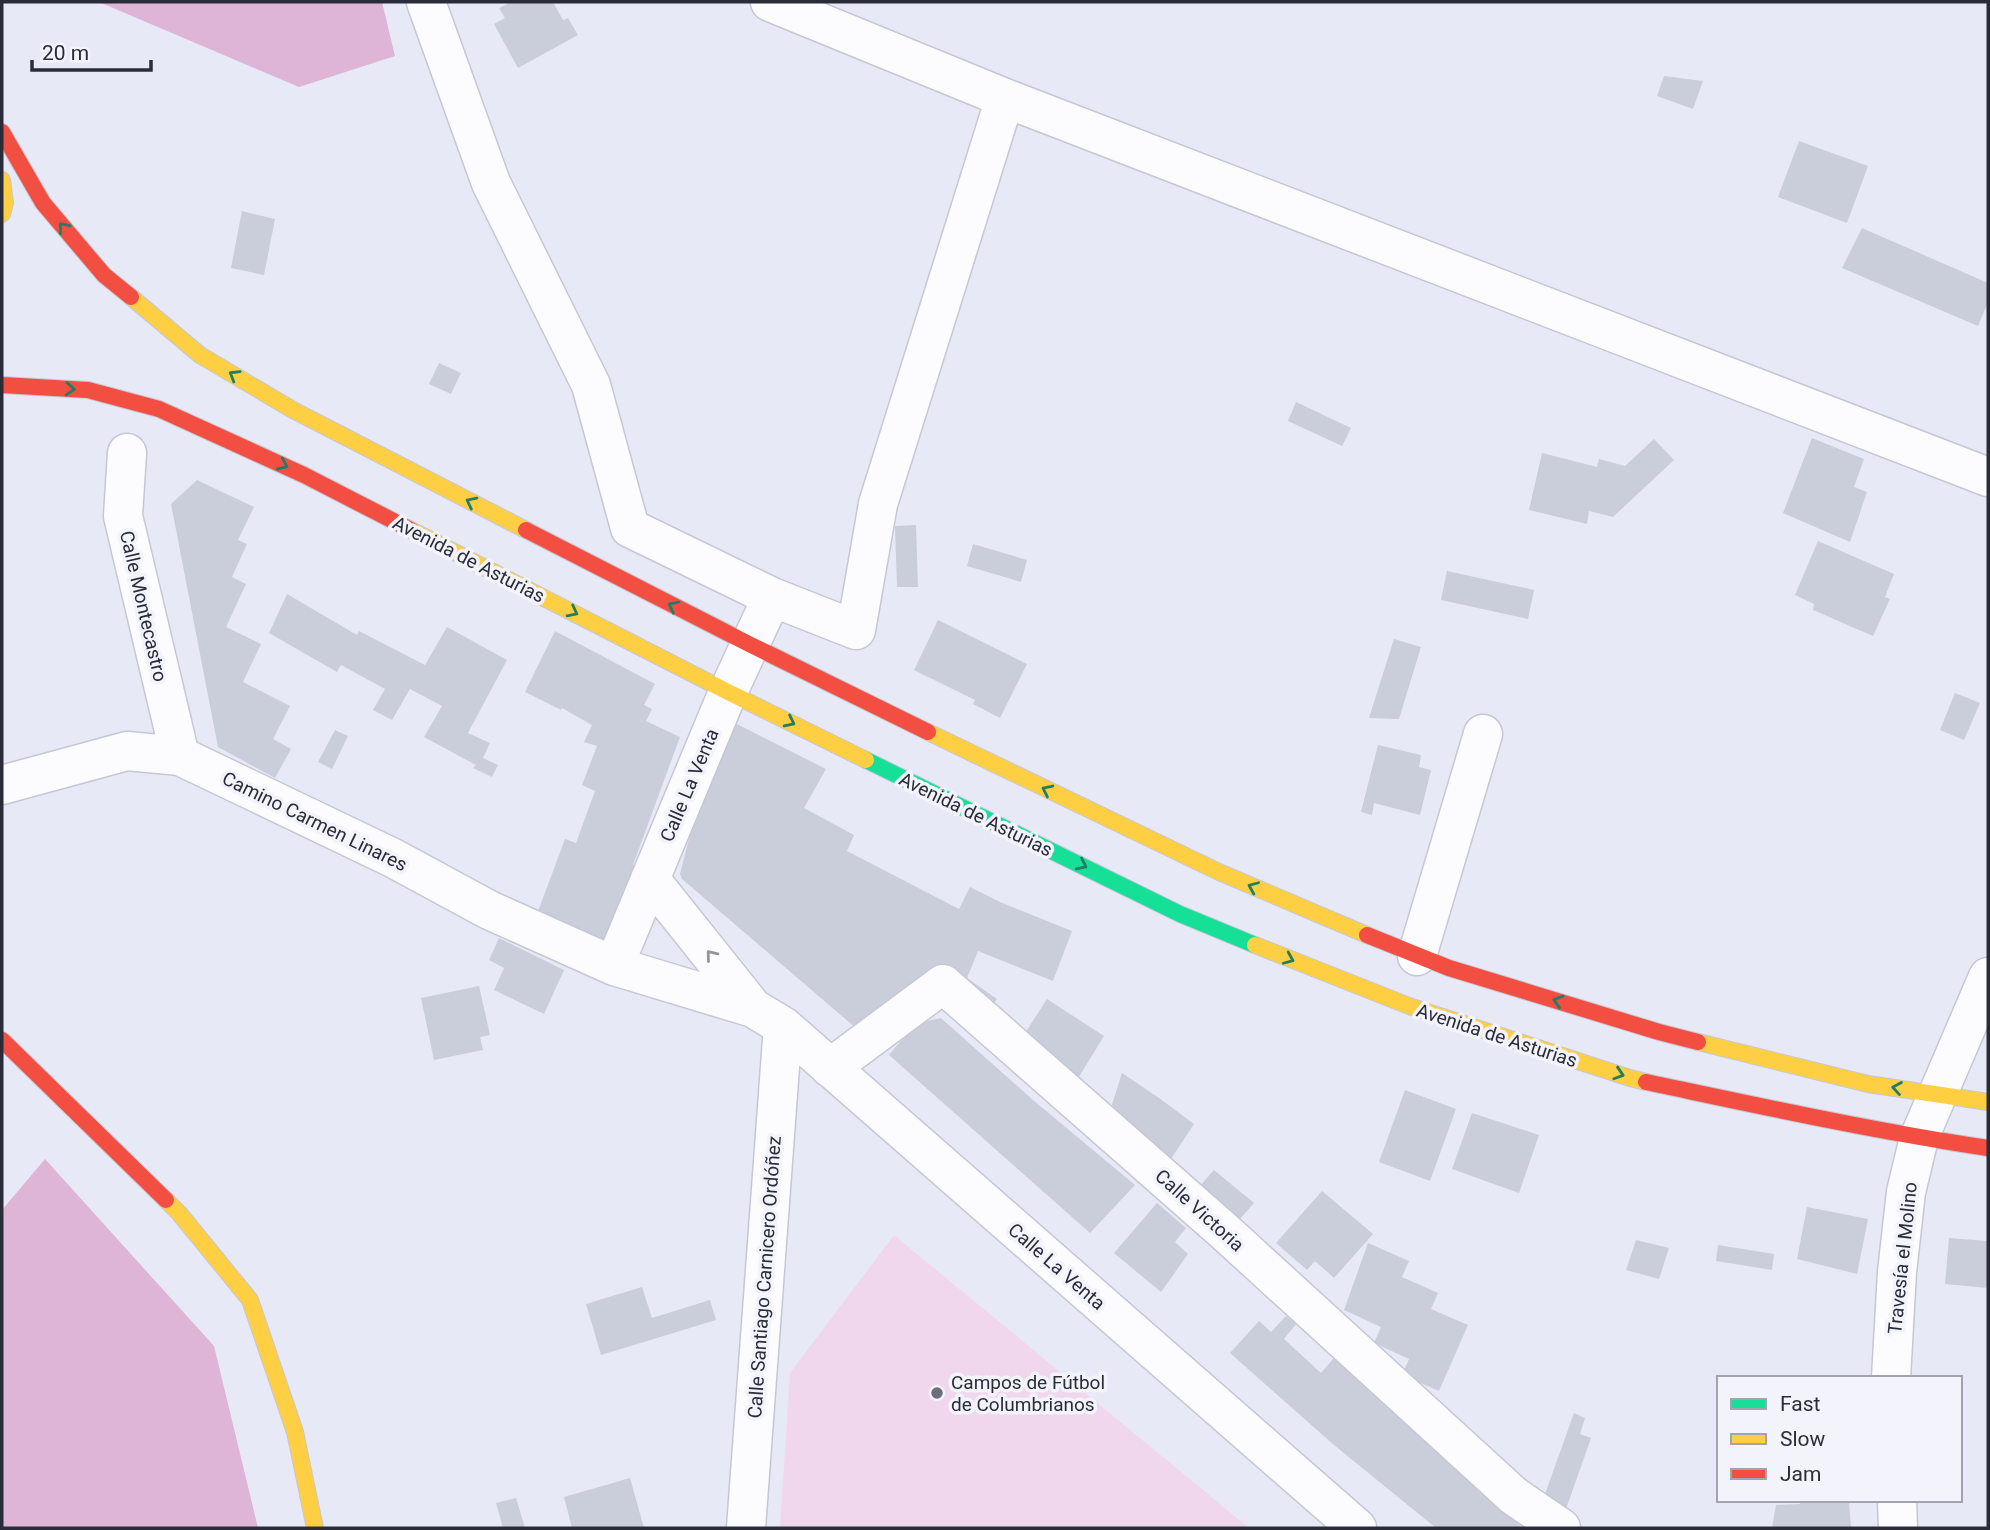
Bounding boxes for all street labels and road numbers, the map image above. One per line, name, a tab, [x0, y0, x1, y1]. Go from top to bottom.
street label: Avenida de Asturias	[389, 511, 549, 608]
street label: Calle Montecastro	[115, 528, 172, 684]
street label: Calle La Venta	[655, 725, 724, 845]
street label: Camino Carmen Linares	[219, 767, 411, 876]
street label: Avenida de Asturias	[895, 767, 1056, 862]
street label: Avenida de Asturias	[1414, 999, 1580, 1072]
street label: Calle Santiago Carnicero Ordóñez	[743, 1135, 786, 1419]
street label: Calle Victoria	[1150, 1164, 1249, 1256]
street label: Travesía el Molino	[1883, 1181, 1922, 1335]
street label: Calle La Venta	[1004, 1218, 1110, 1315]

